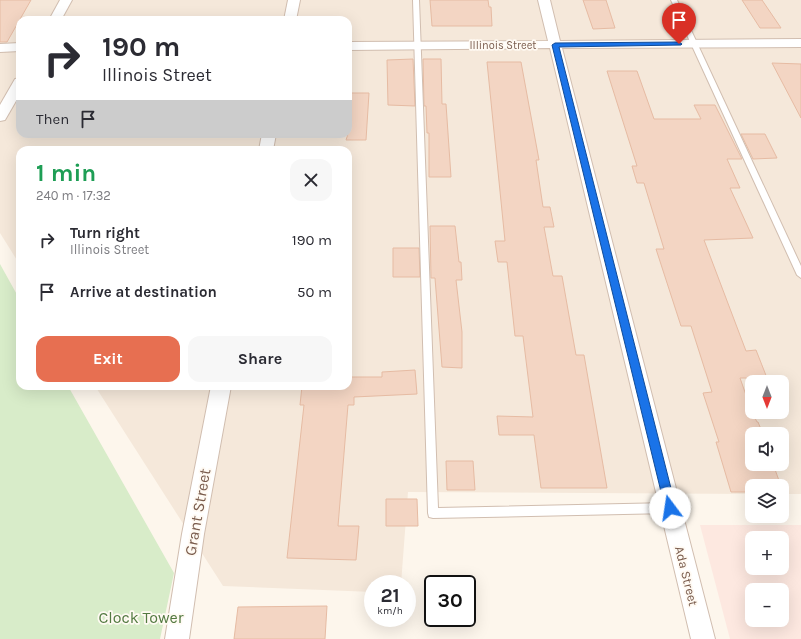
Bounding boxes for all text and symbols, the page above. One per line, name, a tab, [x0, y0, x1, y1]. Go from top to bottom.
pin	[662, 3, 696, 44]
icon: arrive	[668, 9, 690, 31]
text: 190 m	[102, 30, 180, 63]
icon: right	[36, 32, 88, 84]
street label: Illinois Street	[469, 39, 537, 52]
text: Illinois Street	[102, 64, 212, 86]
icon: arrive	[77, 108, 99, 130]
text: Then	[36, 110, 69, 128]
text: 1 min	[36, 159, 96, 187]
button: close	[290, 159, 332, 201]
text: 240 m · 17:32	[36, 188, 111, 203]
text: Turn right	[70, 224, 140, 242]
icon: right	[36, 229, 58, 251]
text: 190 m	[292, 231, 332, 249]
text: Illinois Street	[70, 242, 149, 257]
icon: arrive	[36, 281, 58, 303]
text: Arrive at destination	[70, 283, 217, 301]
text: 50 m	[297, 283, 332, 301]
button: Exit	[36, 336, 180, 382]
button: Share	[188, 336, 332, 382]
north arrow	[745, 375, 789, 419]
map controls	[745, 375, 789, 627]
button: sound	[745, 427, 789, 471]
street label: Grant Street	[180, 467, 215, 557]
button: layers	[745, 479, 789, 523]
position arrow	[649, 487, 691, 529]
button: +	[745, 531, 789, 575]
street label: Ada Street	[672, 545, 701, 608]
speed limit sign: 30	[424, 575, 476, 627]
button: −	[745, 583, 789, 627]
text: 21	[380, 584, 400, 607]
text: km/h	[377, 605, 403, 617]
park label: Clock Tower	[98, 608, 184, 627]

